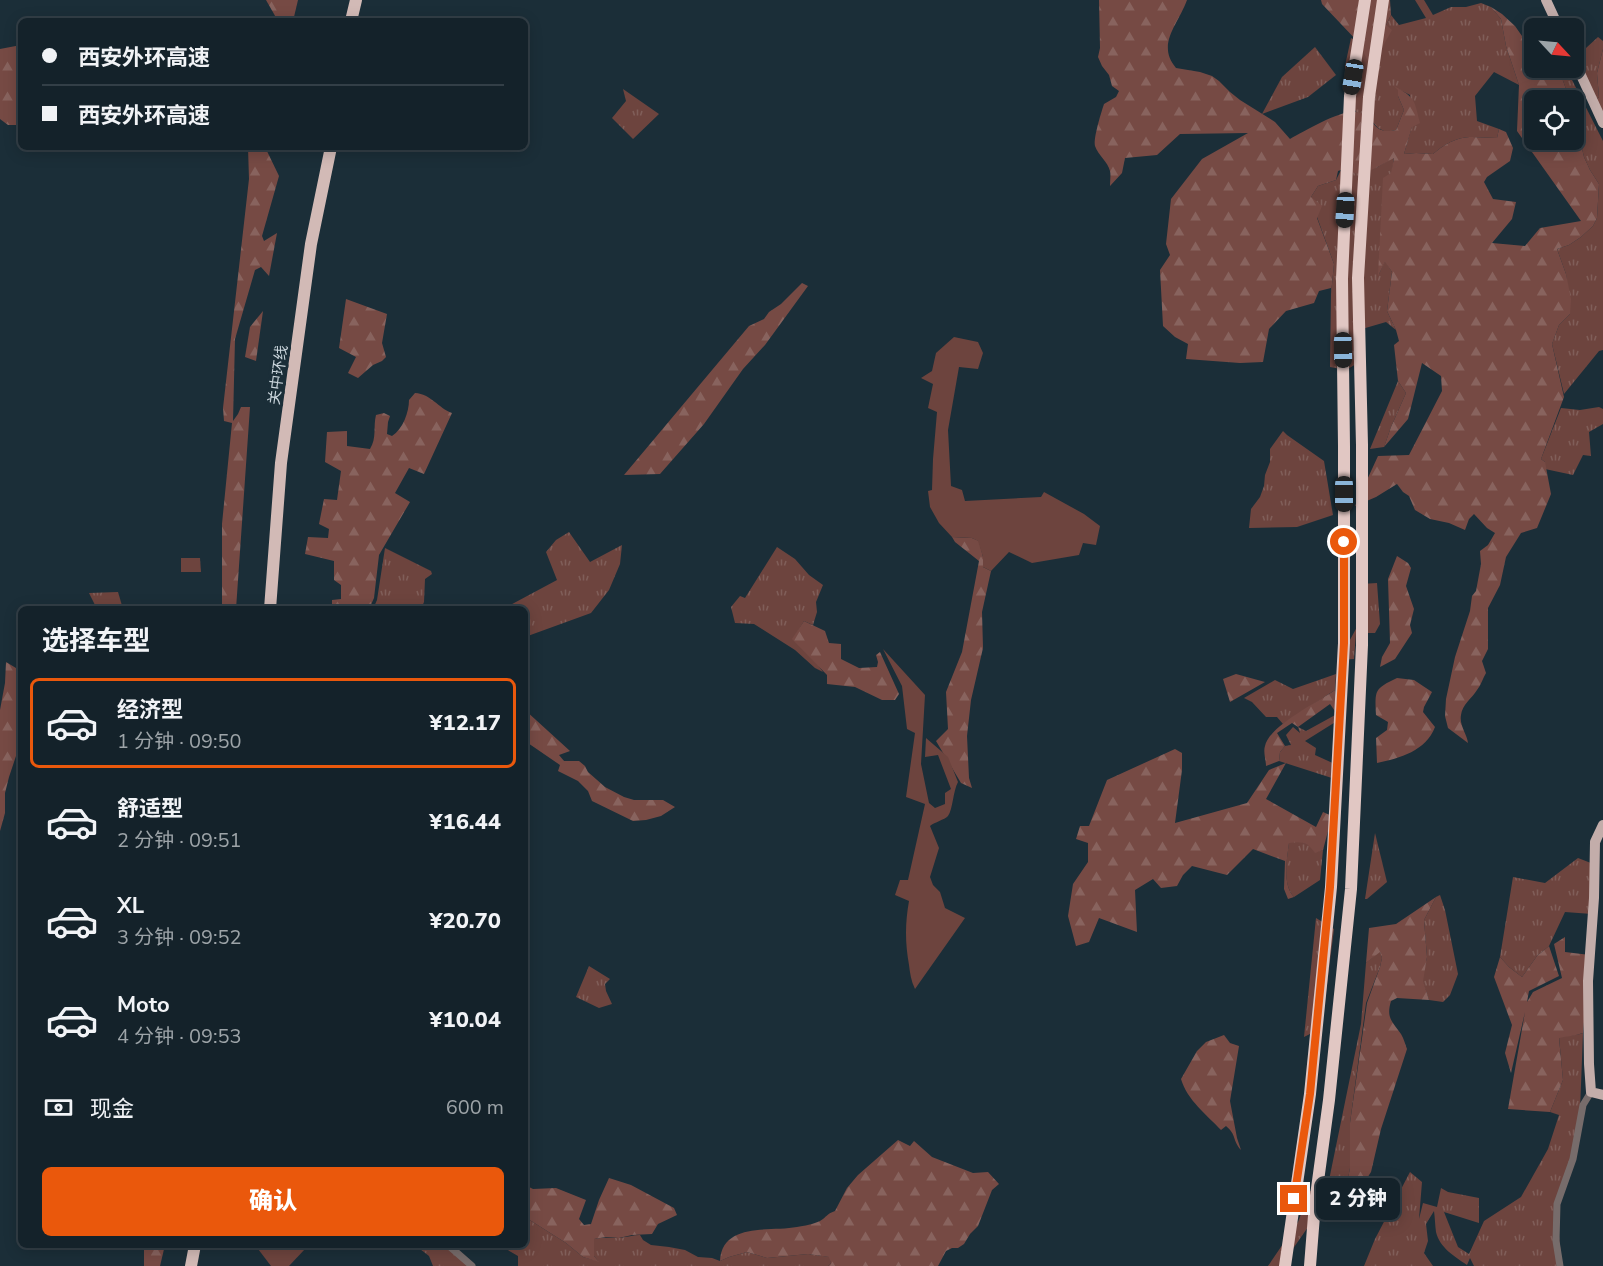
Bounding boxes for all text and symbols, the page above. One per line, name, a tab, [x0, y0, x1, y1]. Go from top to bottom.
north arrow	[1524, 18, 1584, 78]
map controls	[1524, 18, 1584, 150]
text: 西安外环高速	[78, 43, 210, 73]
car	[1341, 58, 1365, 96]
button: locate	[1524, 90, 1584, 150]
text: 西安外环高速	[78, 101, 210, 131]
car	[1335, 192, 1355, 228]
car	[1334, 332, 1352, 368]
street label: 关中环线	[264, 344, 292, 406]
car	[1335, 476, 1353, 512]
route start	[1330, 528, 1357, 555]
text: 选择车型	[42, 623, 150, 660]
text: 经济型	[117, 695, 183, 725]
icon: car	[45, 696, 99, 750]
text: ¥12.17	[429, 708, 501, 738]
text: 1 分钟 · 09:50	[117, 728, 242, 755]
text: 舒适型	[117, 794, 183, 824]
icon: car	[45, 795, 99, 849]
text: ¥16.44	[429, 807, 501, 837]
text: 2 分钟 · 09:51	[117, 827, 242, 854]
text: XL	[117, 891, 144, 921]
icon: car	[45, 894, 99, 948]
text: ¥20.70	[429, 906, 501, 936]
text: 3 分钟 · 09:52	[117, 924, 242, 951]
text: Moto	[117, 990, 170, 1020]
icon: car	[45, 993, 99, 1047]
text: ¥10.04	[429, 1005, 501, 1035]
text: 4 分钟 · 09:53	[117, 1023, 242, 1050]
icon: cash	[42, 1091, 75, 1124]
text: 现金	[90, 1094, 134, 1124]
text: 600 m	[446, 1094, 504, 1121]
button: 确认	[42, 1167, 504, 1236]
callout: 2 分钟	[1315, 1178, 1399, 1220]
route end	[1280, 1185, 1307, 1212]
text: 2 分钟	[1329, 1185, 1387, 1212]

